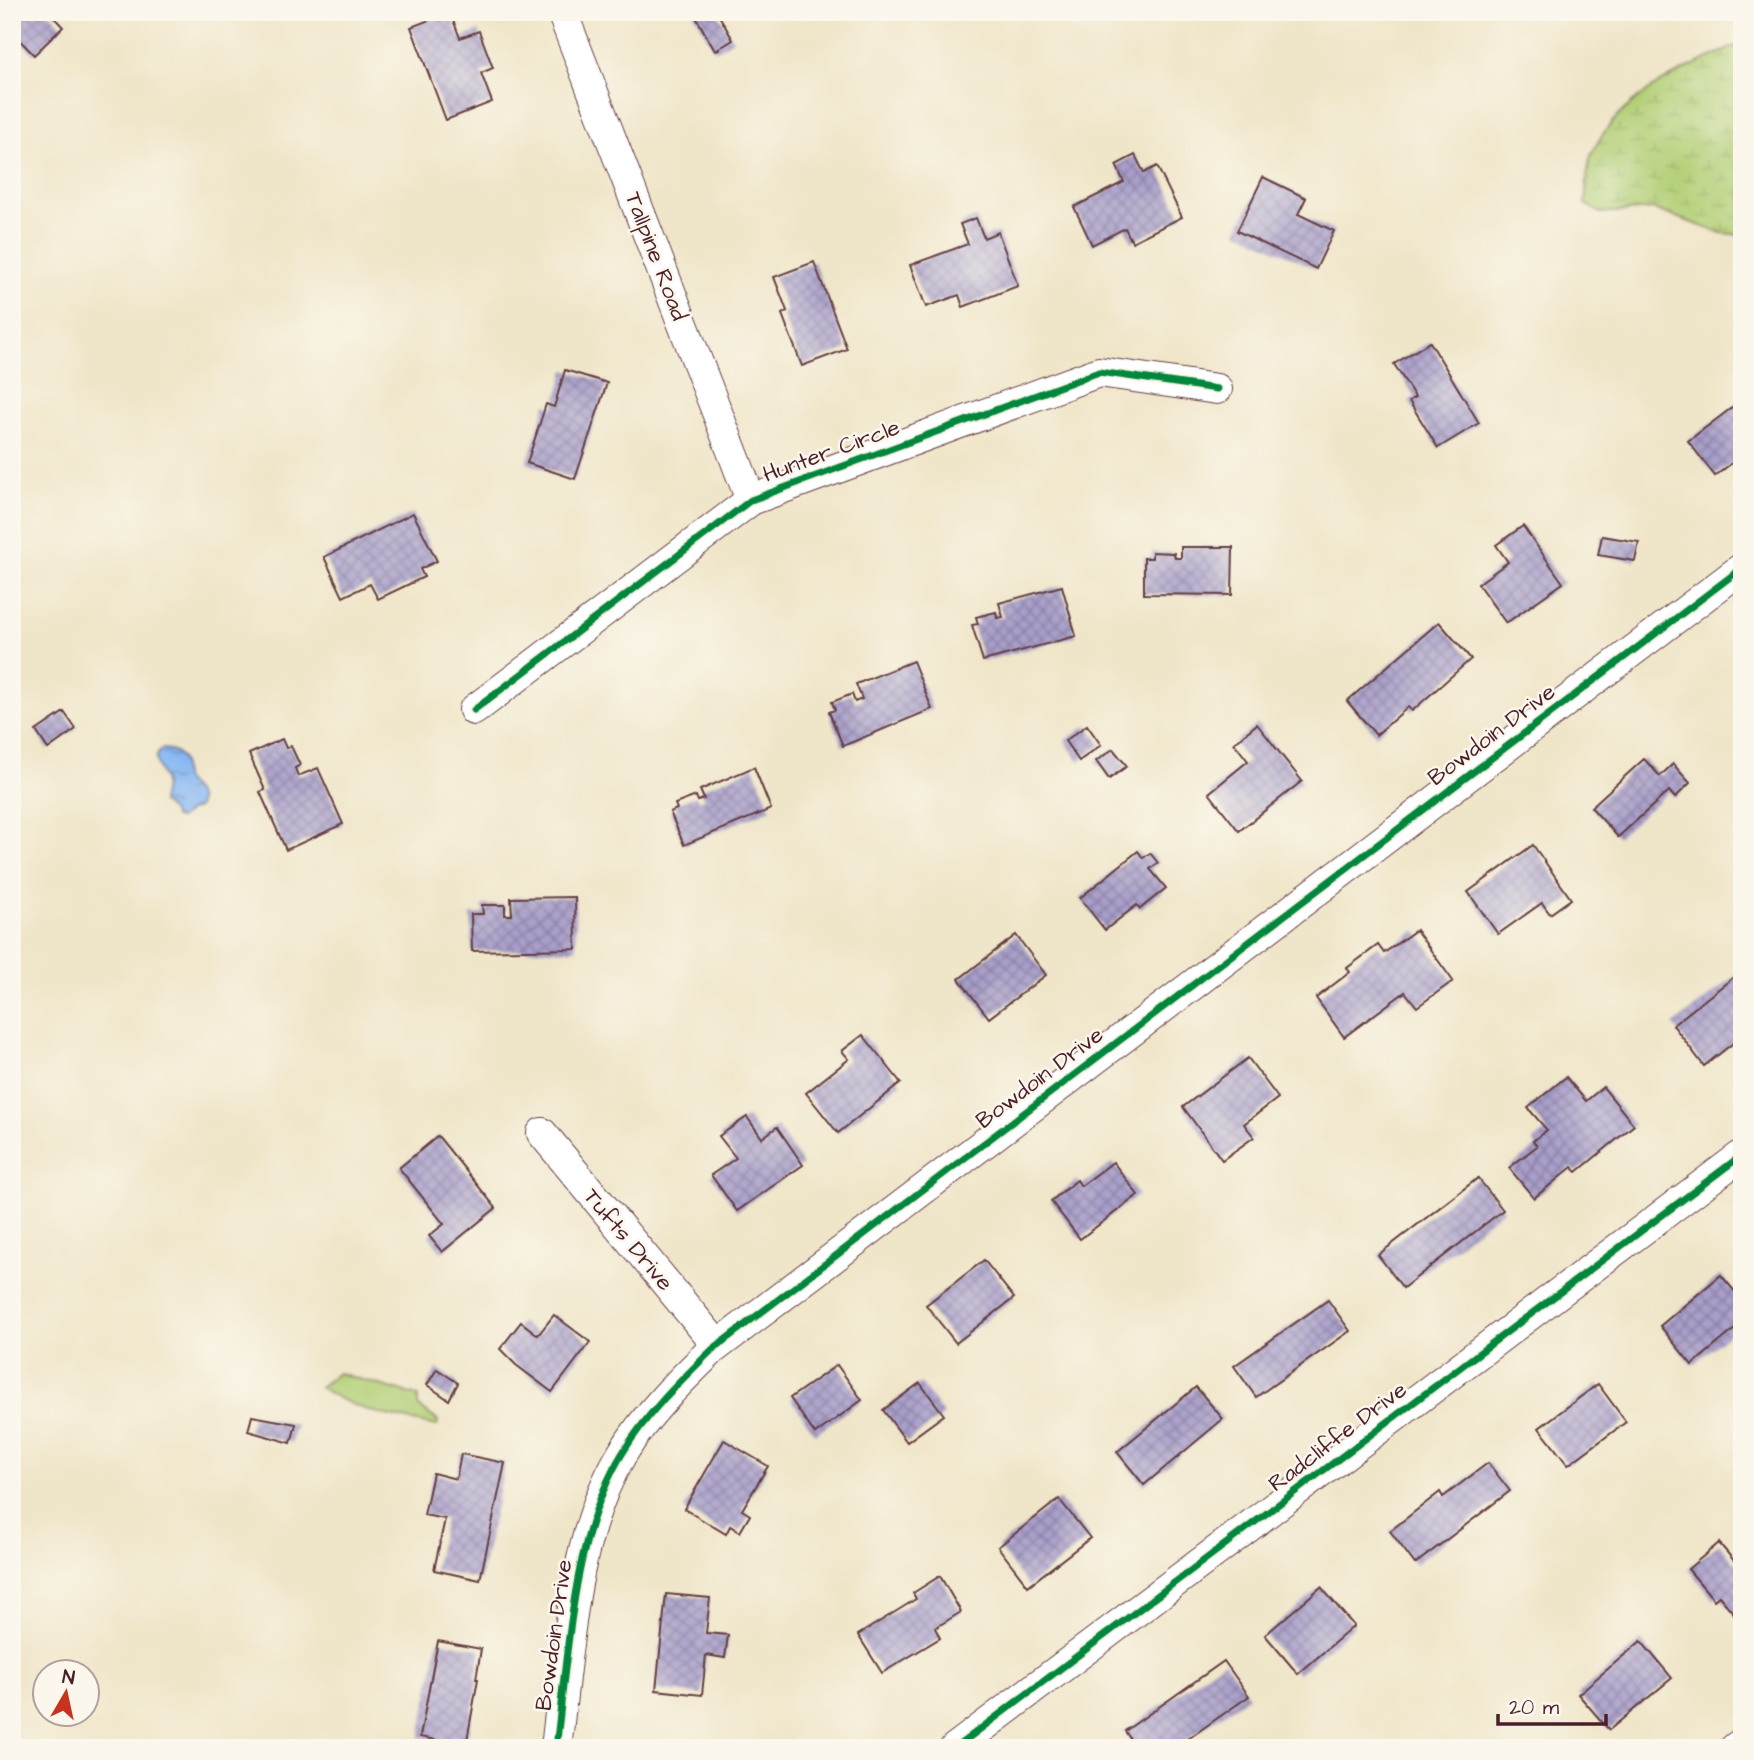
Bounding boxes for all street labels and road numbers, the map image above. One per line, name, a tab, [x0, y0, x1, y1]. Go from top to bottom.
street label: Tallpine Road	[617, 187, 695, 326]
street label: Hunter Circle	[758, 411, 904, 491]
street label: Bowdoin Drive	[1421, 676, 1562, 793]
street label: Bowdoin Drive	[969, 1019, 1110, 1136]
street label: Tufts Drive	[576, 1181, 681, 1298]
street label: Radcliffe Drive	[1262, 1374, 1414, 1500]
street label: Bowdoin Drive	[528, 1558, 580, 1713]

